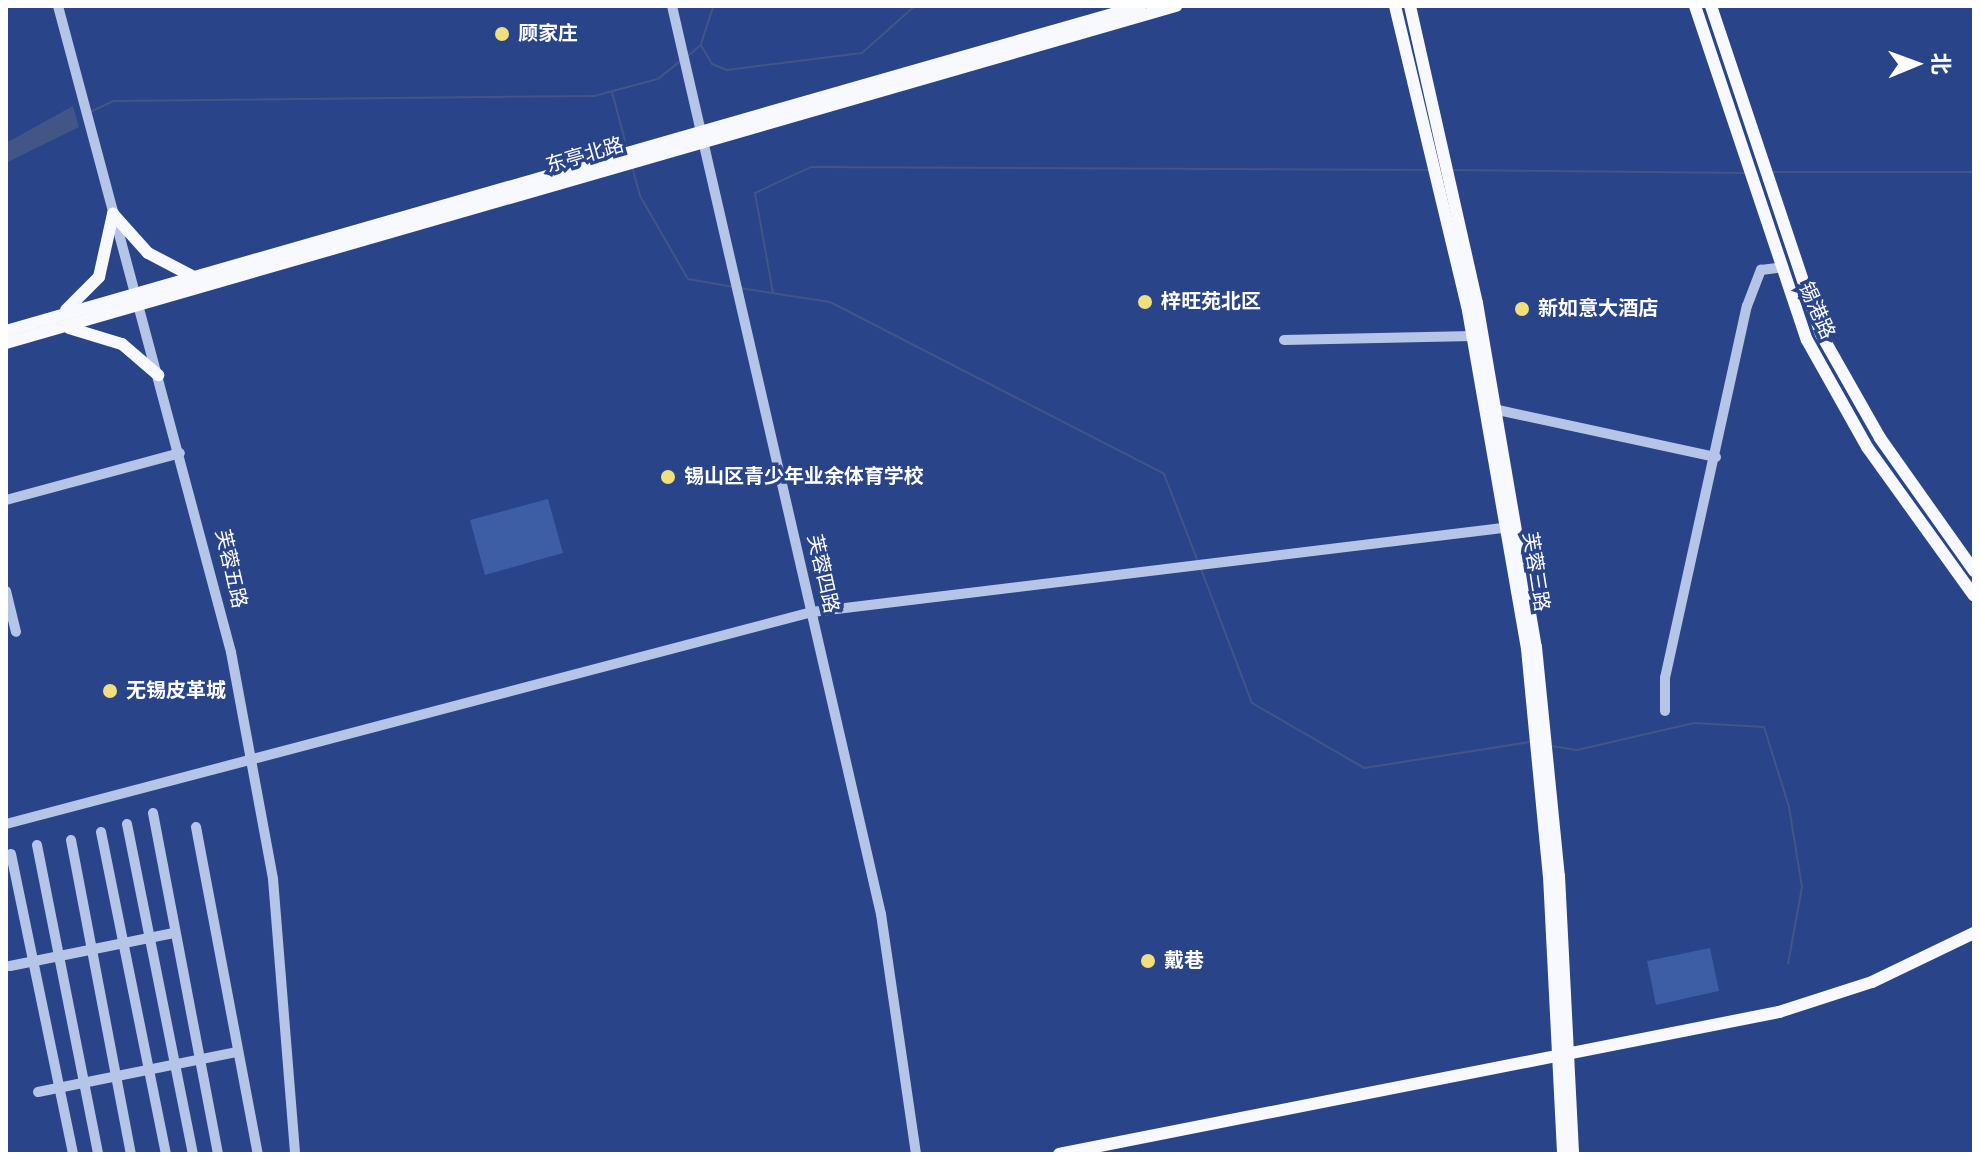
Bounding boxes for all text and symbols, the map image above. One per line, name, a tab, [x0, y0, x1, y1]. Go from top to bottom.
place label: 顾家庄	[518, 22, 578, 46]
north arrow	[1876, 24, 1956, 104]
marker: 顾家庄	[493, 25, 511, 43]
text: 北	[1924, 52, 1956, 75]
street label: 东亭北路	[543, 133, 627, 179]
street label: 锡港路	[1793, 279, 1839, 343]
place label: 梓旺苑北区	[1161, 290, 1261, 314]
marker: 梓旺苑北区	[1136, 293, 1154, 311]
place label: 新如意大酒店	[1538, 297, 1658, 321]
marker: 新如意大酒店	[1513, 300, 1531, 318]
place label: 锡山区青少年业余体育学校	[684, 465, 924, 489]
marker: 锡山区青少年业余体育学校	[659, 468, 677, 486]
street label: 芙蓉五路	[209, 527, 251, 611]
street label: 芙蓉三路	[1517, 531, 1553, 613]
street label: 芙蓉四路	[801, 532, 843, 616]
place label: 无锡皮革城	[126, 679, 226, 703]
marker: 无锡皮革城	[101, 682, 119, 700]
place label: 戴巷	[1164, 949, 1204, 973]
marker: 戴巷	[1139, 952, 1157, 970]

